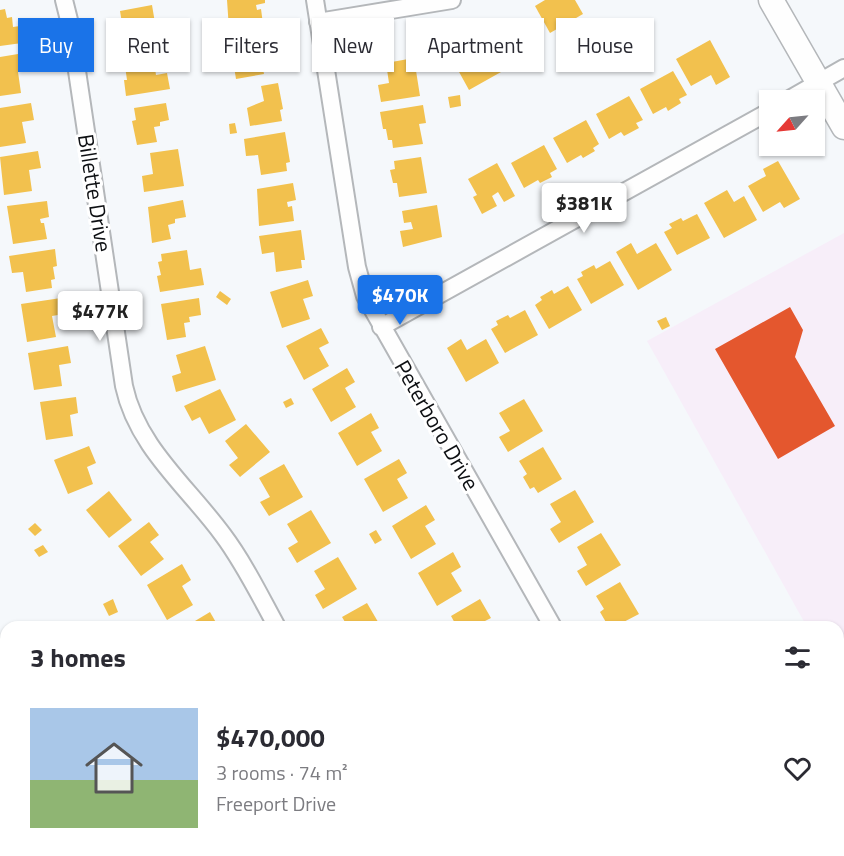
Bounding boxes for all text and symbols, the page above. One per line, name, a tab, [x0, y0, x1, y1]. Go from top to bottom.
chip: Buy	[18, 18, 94, 72]
chip: Rent	[106, 18, 190, 72]
chip: Filters	[202, 18, 300, 72]
chip: New	[312, 18, 394, 72]
chip: Apartment	[406, 18, 544, 72]
chip: House	[556, 18, 654, 72]
north arrow	[759, 90, 825, 156]
map controls	[759, 90, 825, 156]
street label: Billette Drive	[69, 132, 121, 254]
pin: $381K	[542, 183, 626, 234]
text: $381K	[556, 187, 612, 218]
pin: $470K	[358, 275, 442, 326]
text: $470K	[372, 279, 428, 310]
pin: $477K	[58, 291, 142, 342]
text: $477K	[72, 295, 128, 326]
street label: Peterboro Drive	[386, 353, 488, 497]
text: 3 homes	[30, 638, 126, 677]
icon: filters	[781, 641, 814, 674]
text: $470,000	[216, 718, 325, 757]
icon: home	[78, 732, 150, 804]
icon: heart	[781, 752, 814, 785]
text: 3 rooms · 74 m²	[216, 757, 348, 788]
text: Freeport Drive	[216, 788, 336, 819]

